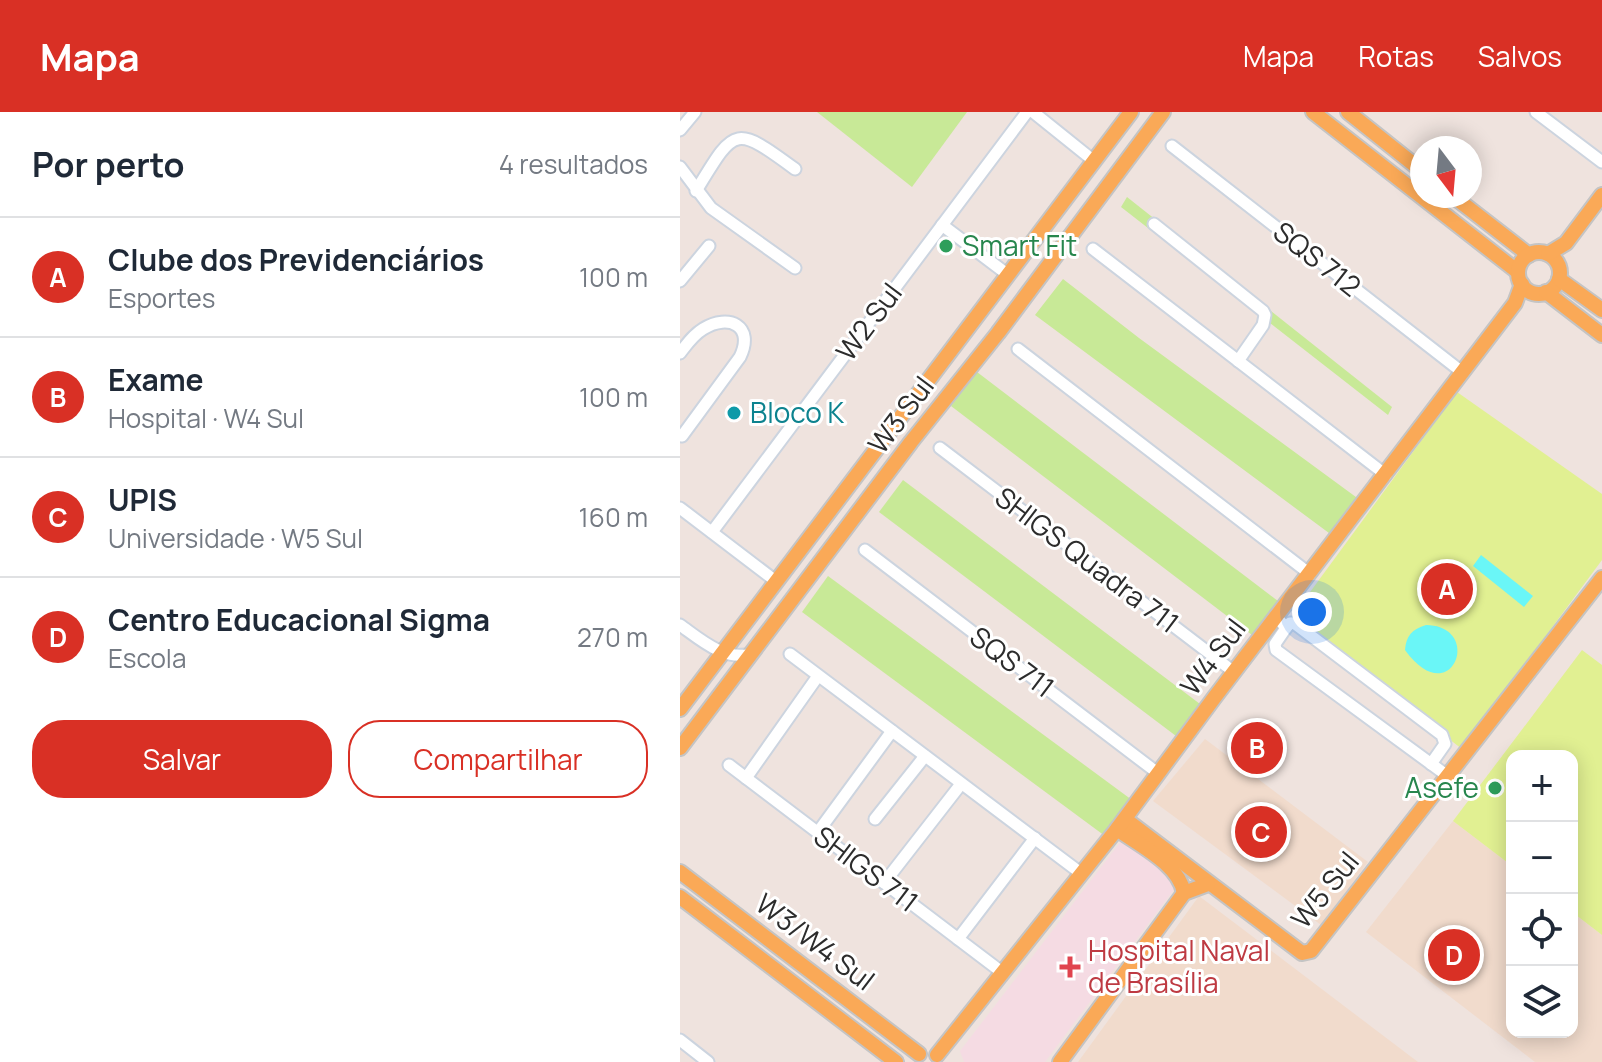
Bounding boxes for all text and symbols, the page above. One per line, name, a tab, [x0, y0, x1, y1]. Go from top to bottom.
text: Mapa	[40, 30, 140, 82]
text: Mapa	[1243, 37, 1314, 75]
text: Rotas	[1358, 37, 1434, 75]
text: Salvos	[1478, 37, 1562, 75]
north arrow	[1410, 136, 1482, 208]
text: Por perto	[32, 141, 185, 187]
text: 4 resultados	[499, 146, 648, 182]
street label: SQS 712	[1266, 212, 1369, 304]
place label: Smart Fit	[962, 226, 1077, 264]
marker: Smart Fit	[937, 237, 955, 255]
text: Clube dos Previdenciários	[108, 239, 484, 280]
text: A	[49, 259, 67, 295]
text: 100 m	[579, 259, 648, 295]
street label: W2 Sul	[826, 275, 910, 368]
text: Esportes	[108, 280, 215, 316]
text: Exame	[108, 359, 204, 400]
street label: W3 Sul	[859, 368, 942, 461]
text: B	[50, 379, 66, 415]
text: 100 m	[579, 379, 648, 415]
place label: Bloco K	[750, 393, 845, 431]
text: Hospital · W4 Sul	[108, 400, 304, 436]
marker: Bloco K	[725, 404, 743, 422]
street label: SHIGS Quadra 711	[988, 477, 1187, 641]
text: UPIS	[108, 479, 177, 520]
text: C	[48, 499, 68, 535]
text: 160 m	[579, 499, 648, 535]
text: Universidade · W5 Sul	[108, 520, 363, 556]
pin: A	[1421, 559, 1473, 619]
your location	[1292, 592, 1332, 632]
text: Centro Educacional Sigma	[108, 599, 490, 640]
street label: W4 Sul	[1171, 610, 1253, 702]
street label: SQS 711	[963, 617, 1062, 705]
text: D	[49, 619, 67, 655]
text: 270 m	[577, 619, 648, 655]
text: Escola	[108, 640, 186, 676]
pin: B	[1231, 718, 1283, 778]
button: Salvar	[32, 720, 332, 798]
button: Compartilhar	[348, 720, 648, 798]
map controls	[1506, 750, 1578, 1038]
button: +	[1506, 750, 1578, 822]
place label: Asefe	[1404, 768, 1479, 806]
marker: Asefe	[1486, 779, 1504, 797]
pin: C	[1235, 802, 1287, 862]
street label: SHIGS 711	[807, 816, 927, 920]
button: −	[1506, 822, 1578, 894]
street label: W5 Sul	[1282, 843, 1367, 936]
street label: W3/W4 Sul	[749, 884, 883, 998]
button: locate	[1506, 894, 1578, 966]
pin: D	[1428, 925, 1480, 985]
place label: Hospital Naval de Brasília	[1088, 931, 1270, 1001]
marker: Hospital Naval de Brasília	[1059, 956, 1081, 978]
button: layers	[1506, 966, 1578, 1038]

